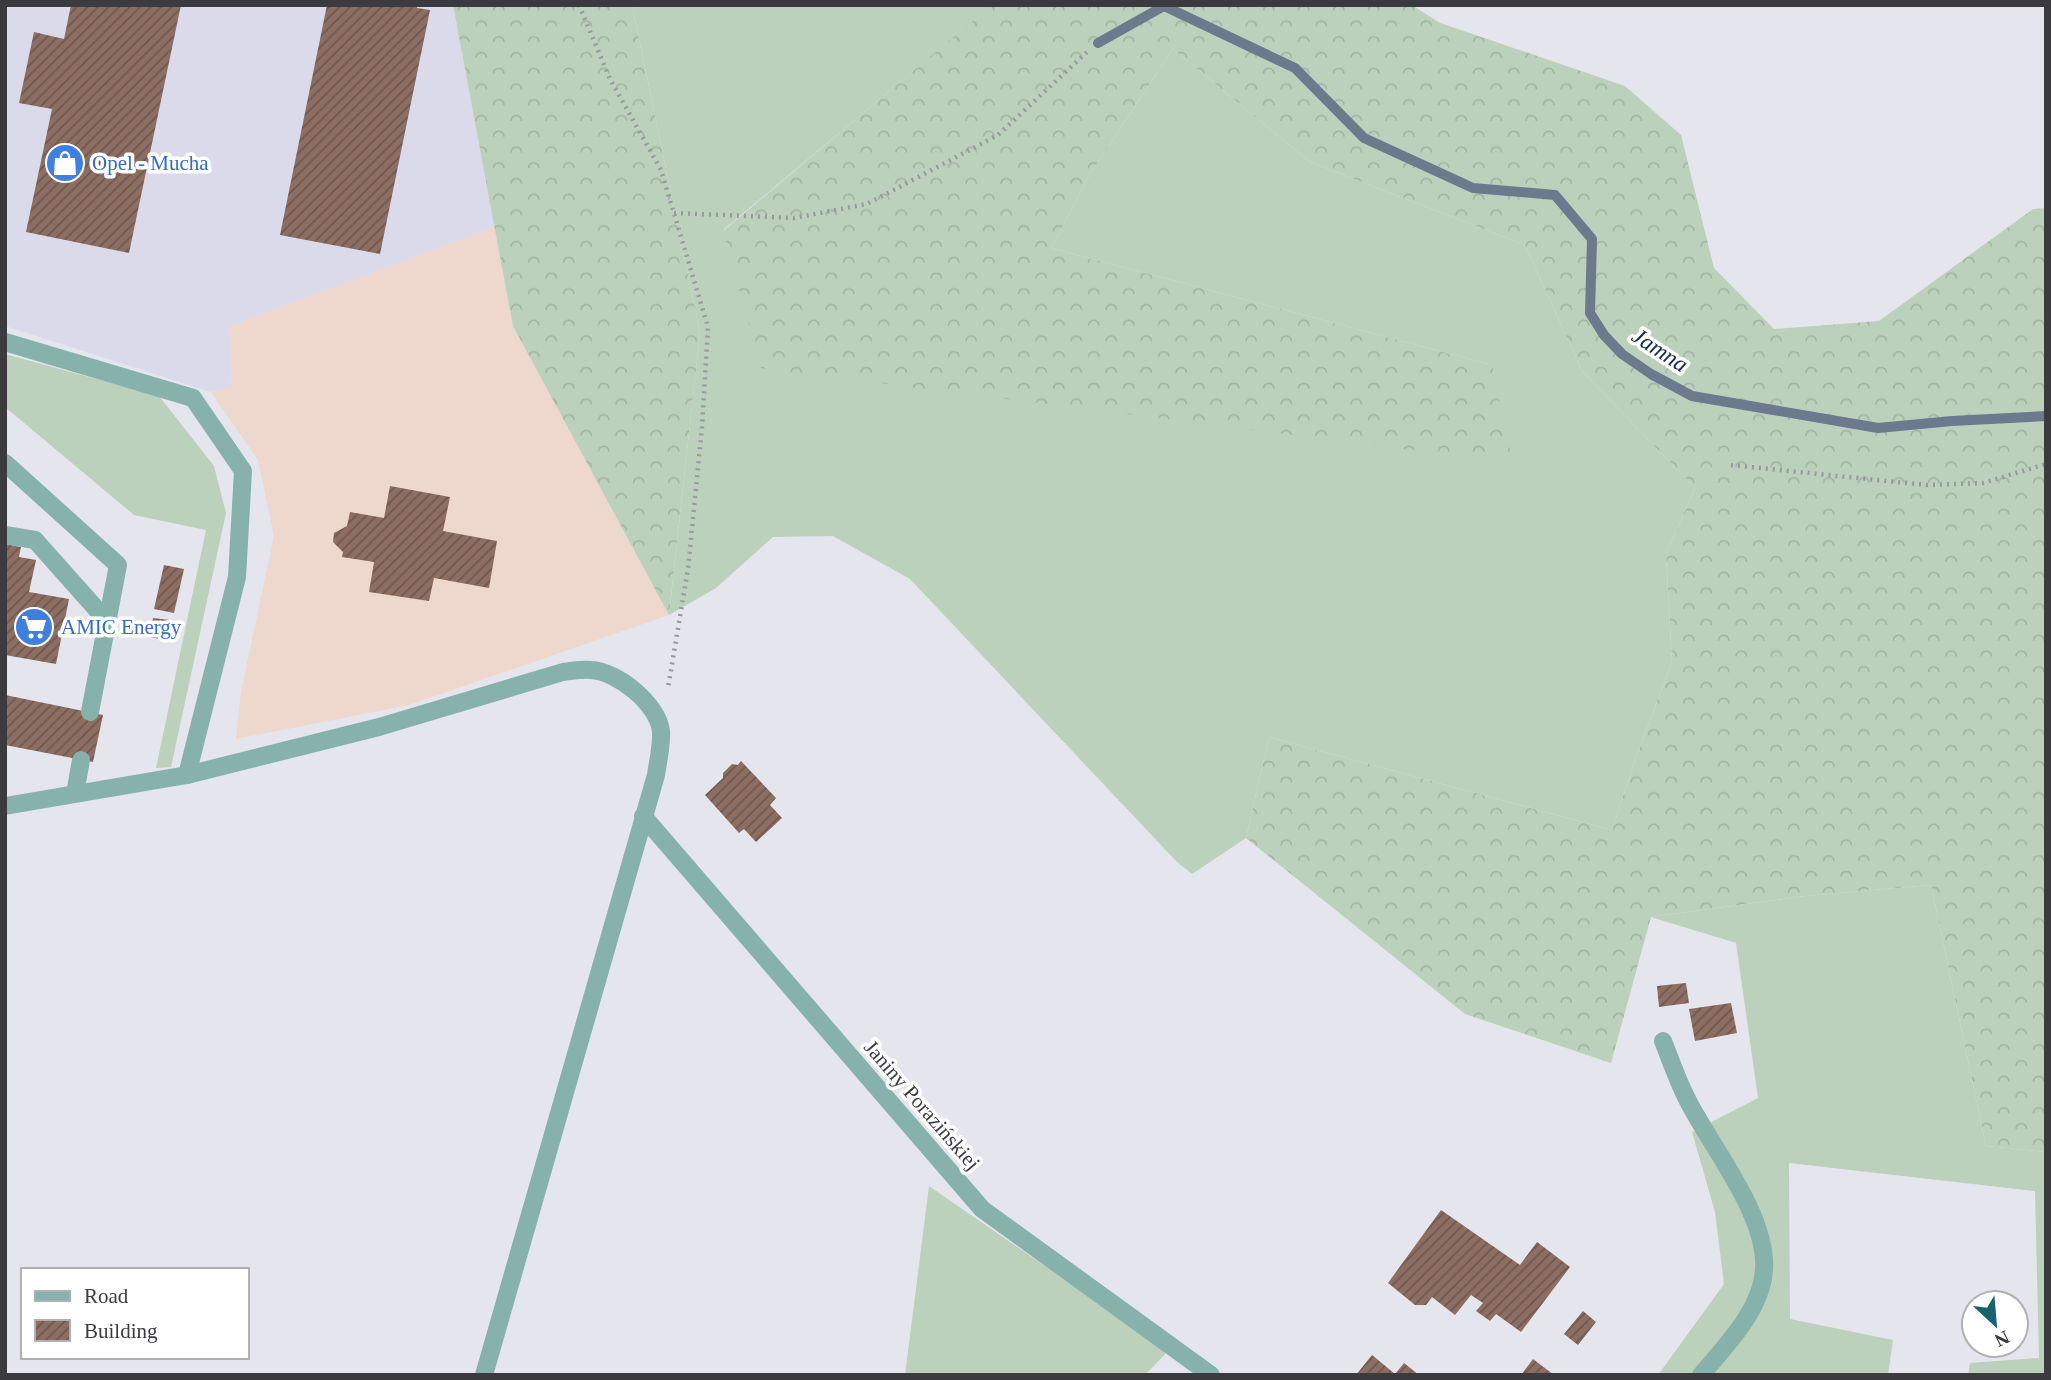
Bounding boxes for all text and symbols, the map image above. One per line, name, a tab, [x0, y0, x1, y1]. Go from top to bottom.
shop icon: Opel - Mucha	[44, 142, 86, 184]
place label: Opel - Mucha	[92, 151, 209, 175]
water label: Jamna	[1627, 323, 1693, 377]
supermarket icon: AMIC Energy	[13, 606, 55, 648]
place label: AMIC Energy	[61, 615, 182, 639]
street label: Janiny Porazińskiej	[859, 1035, 985, 1175]
legend	[21, 1268, 248, 1359]
text: Road	[84, 1284, 129, 1308]
north arrow	[1960, 1289, 2030, 1359]
text: Building	[84, 1319, 158, 1343]
text: N	[1991, 1326, 2013, 1351]

